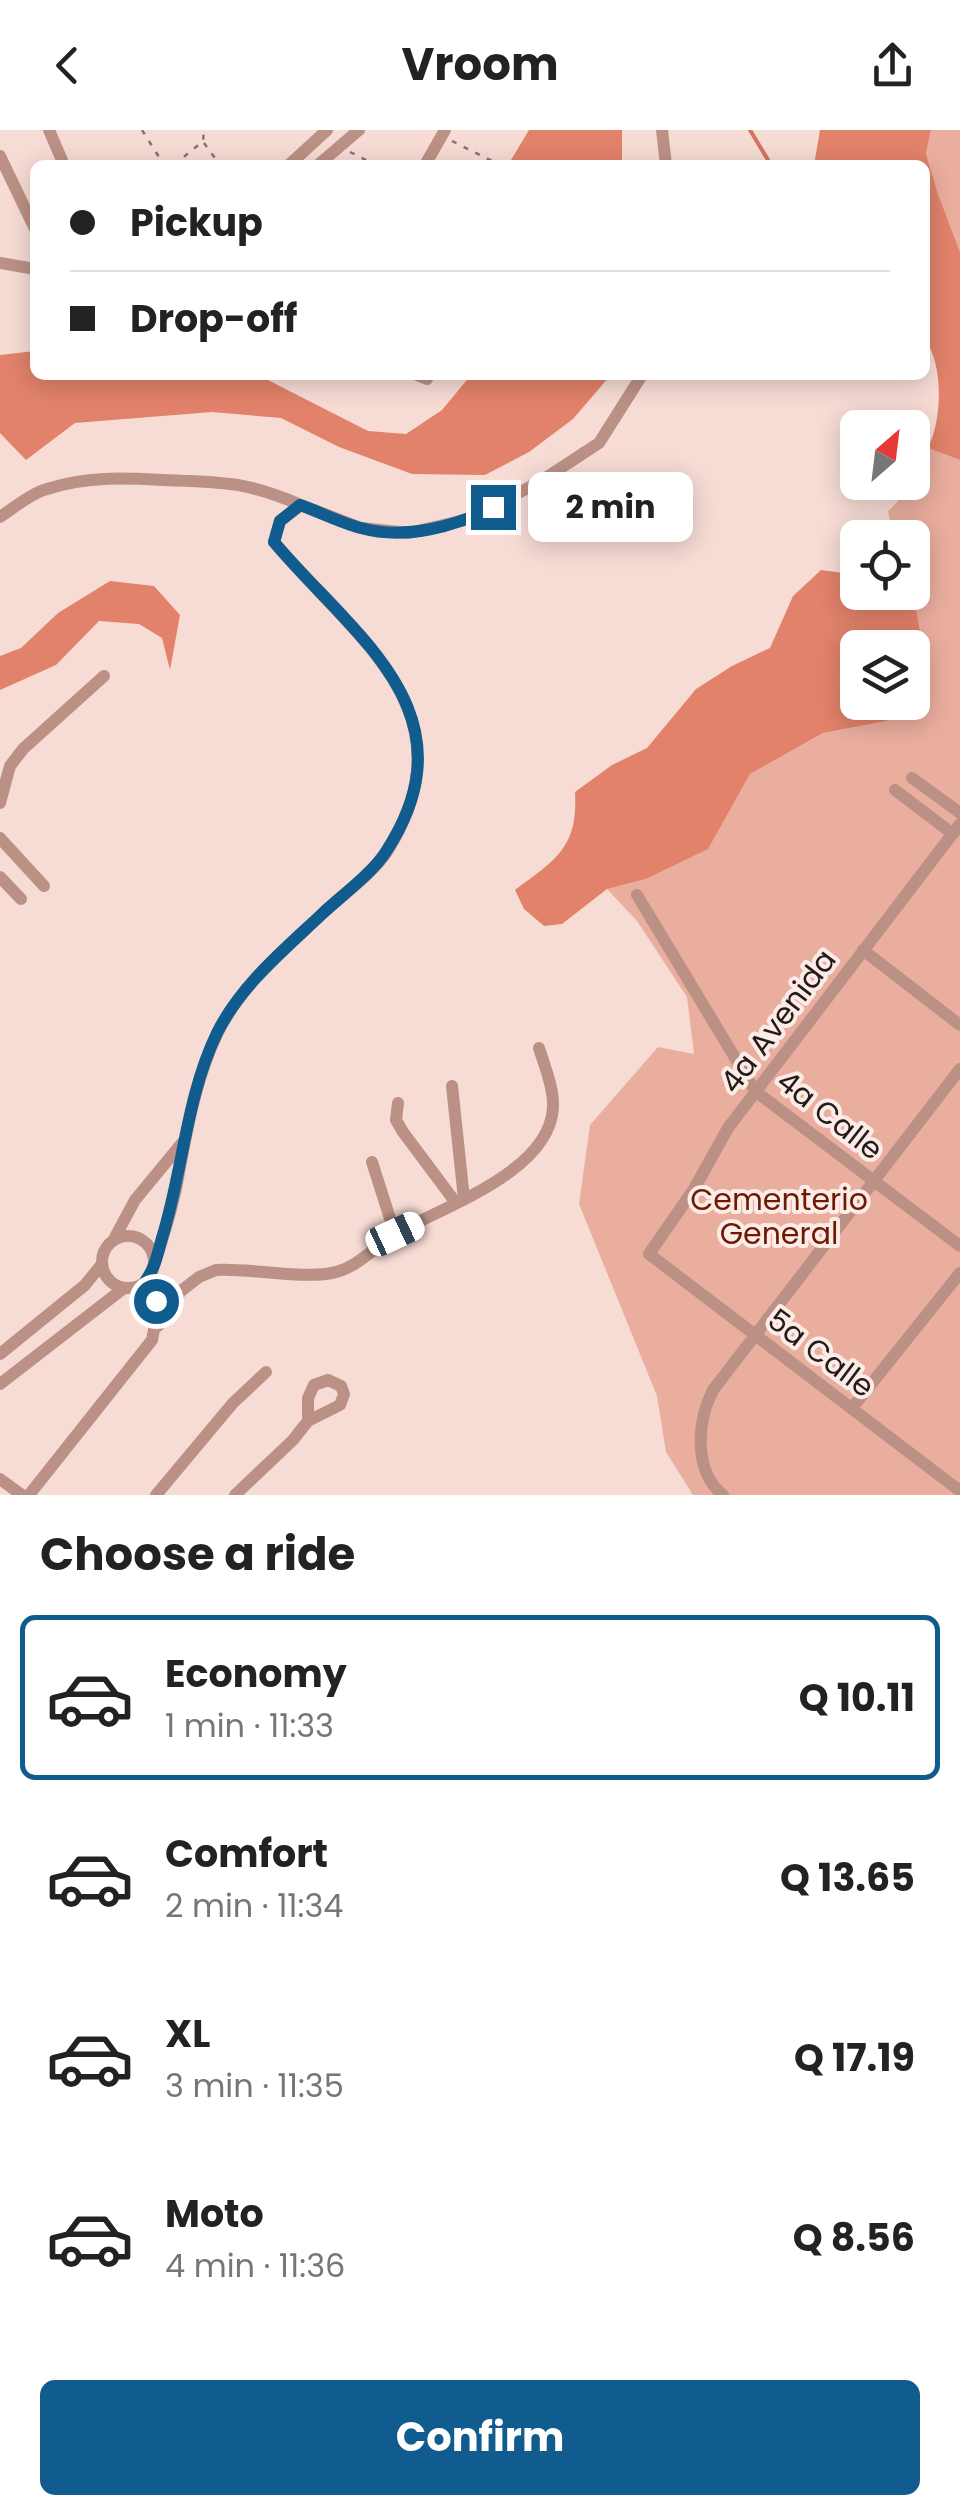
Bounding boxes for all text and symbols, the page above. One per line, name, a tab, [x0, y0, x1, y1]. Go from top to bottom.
text: Vroom	[401, 33, 559, 96]
icon: back	[40, 38, 95, 93]
icon: share	[865, 38, 920, 93]
text: Pickup	[130, 196, 263, 249]
text: Drop-off	[130, 292, 298, 345]
north arrow	[840, 410, 930, 500]
map controls	[840, 410, 930, 720]
callout: 2 min	[528, 472, 693, 542]
text: 2 min	[566, 484, 655, 529]
route end	[471, 485, 516, 530]
button: locate	[840, 520, 930, 610]
button: layers	[840, 630, 930, 720]
street label: 4a Avenida	[710, 940, 846, 1102]
street label: 4a Calle	[768, 1060, 892, 1170]
park label: Cementerio General	[690, 1178, 868, 1255]
car	[361, 1208, 429, 1260]
route start	[134, 1279, 179, 1324]
street label: 5a Calle	[759, 1299, 883, 1407]
text: Choose a ride	[40, 1523, 355, 1586]
text: Economy	[165, 1647, 347, 1700]
icon: car	[45, 1653, 135, 1743]
text: Q 10.11	[799, 1671, 915, 1724]
text: 1 min · 11:33	[165, 1703, 334, 1748]
text: Comfort	[165, 1827, 328, 1880]
icon: car	[45, 1833, 135, 1923]
text: Q 13.65	[780, 1851, 915, 1904]
text: 2 min · 11:34	[165, 1883, 343, 1928]
text: XL	[165, 2007, 210, 2060]
icon: car	[45, 2013, 135, 2103]
text: Q 17.19	[794, 2031, 915, 2084]
text: 3 min · 11:35	[165, 2063, 344, 2108]
text: Moto	[165, 2187, 264, 2240]
icon: car	[45, 2193, 135, 2283]
text: Q 8.56	[793, 2211, 915, 2264]
text: 4 min · 11:36	[165, 2243, 345, 2288]
button: Confirm	[40, 2380, 920, 2495]

